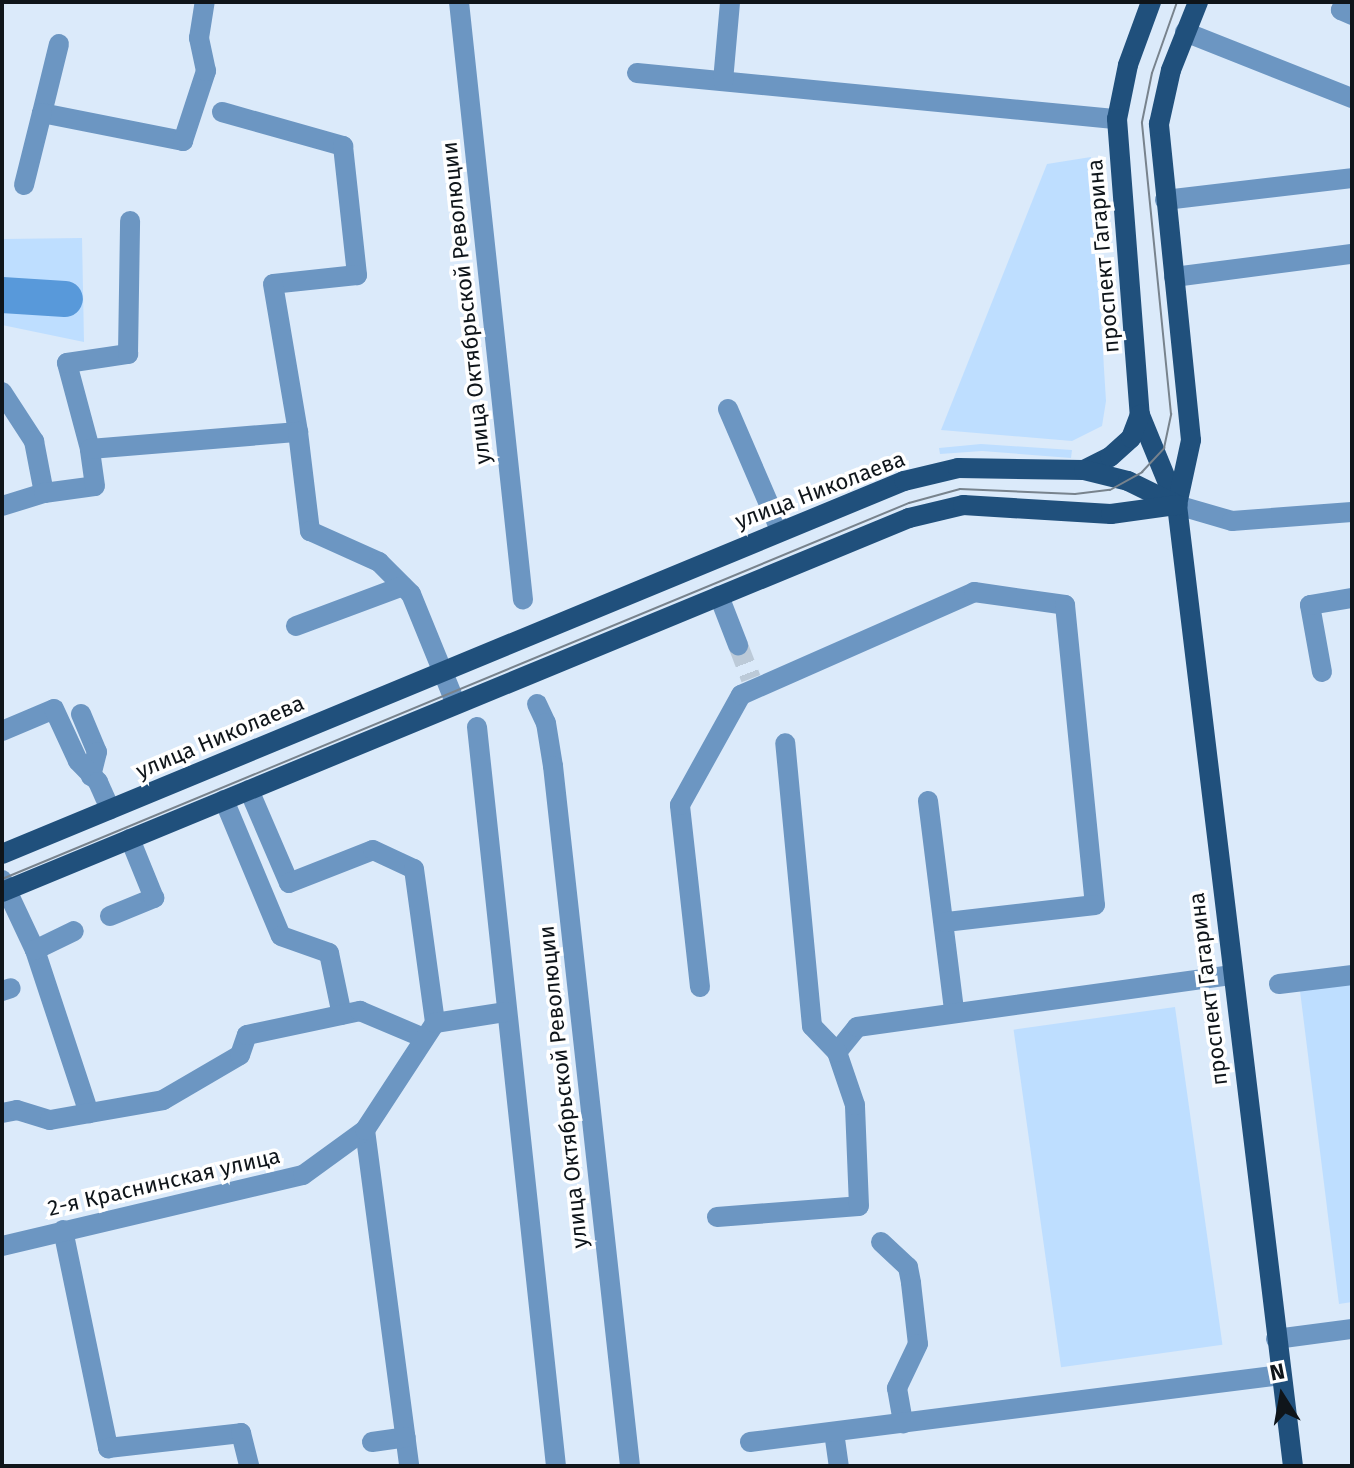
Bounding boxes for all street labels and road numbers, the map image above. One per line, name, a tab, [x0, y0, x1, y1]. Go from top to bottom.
street label: улица Октябрьской Революции	[436, 140, 496, 466]
street label: проспект Гагарина	[1081, 158, 1125, 354]
street label: улица Николаева	[731, 445, 909, 535]
street label: улица Николаева	[132, 690, 308, 784]
street label: проспект Гагарина	[1183, 891, 1233, 1087]
street label: улица Октябрьской Революции	[533, 924, 593, 1250]
street label: 2-я Краснинская улица	[45, 1142, 283, 1222]

